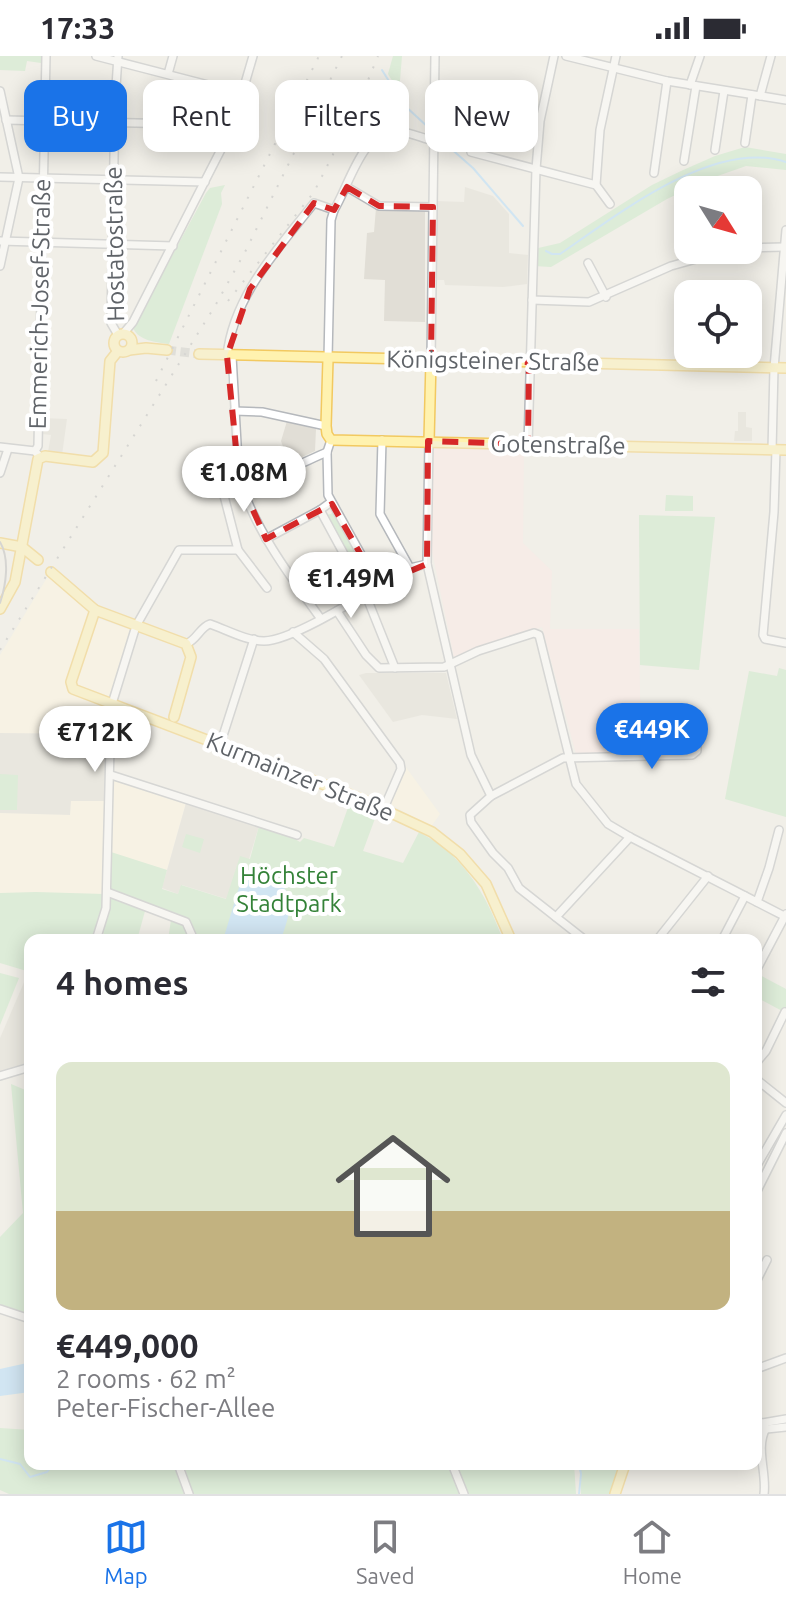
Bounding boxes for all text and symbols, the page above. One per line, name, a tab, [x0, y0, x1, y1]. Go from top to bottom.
text: 17:33	[40, 11, 115, 45]
chip: Buy	[24, 80, 127, 152]
chip: Rent	[143, 80, 259, 152]
chip: Filters	[275, 80, 409, 152]
chip: New	[425, 80, 538, 152]
street label: Hostatostraße	[100, 166, 129, 322]
north arrow	[674, 176, 762, 264]
map controls	[674, 176, 762, 368]
street label: Emmerich-Josef-Straße	[24, 178, 55, 430]
button: locate	[674, 280, 762, 368]
street label: Königsteiner Straße	[386, 345, 600, 376]
street label: Gotenstraße	[490, 430, 626, 459]
pin: €1.08M	[179, 446, 309, 514]
text: €1.08M	[200, 457, 288, 486]
pin: €1.49M	[286, 552, 416, 620]
text: €1.49M	[307, 563, 395, 592]
pin: €449K	[596, 703, 708, 771]
pin: €712K	[39, 706, 151, 774]
text: €449K	[614, 714, 690, 743]
text: €712K	[57, 717, 133, 746]
street label: Kurmainzer Straße	[203, 727, 398, 826]
park label: Höchster Stadtpark	[236, 862, 342, 917]
icon: filters	[686, 960, 730, 1004]
text: 4 homes	[56, 963, 189, 1001]
icon: home	[321, 1114, 465, 1258]
text: €449,000	[56, 1326, 199, 1364]
text: 2 rooms · 62 m²	[56, 1364, 236, 1393]
text: Peter-Fischer-Allee	[56, 1393, 275, 1422]
tab: Map	[104, 1515, 148, 1588]
tab: Saved	[356, 1515, 415, 1588]
tab: Home	[623, 1515, 682, 1588]

